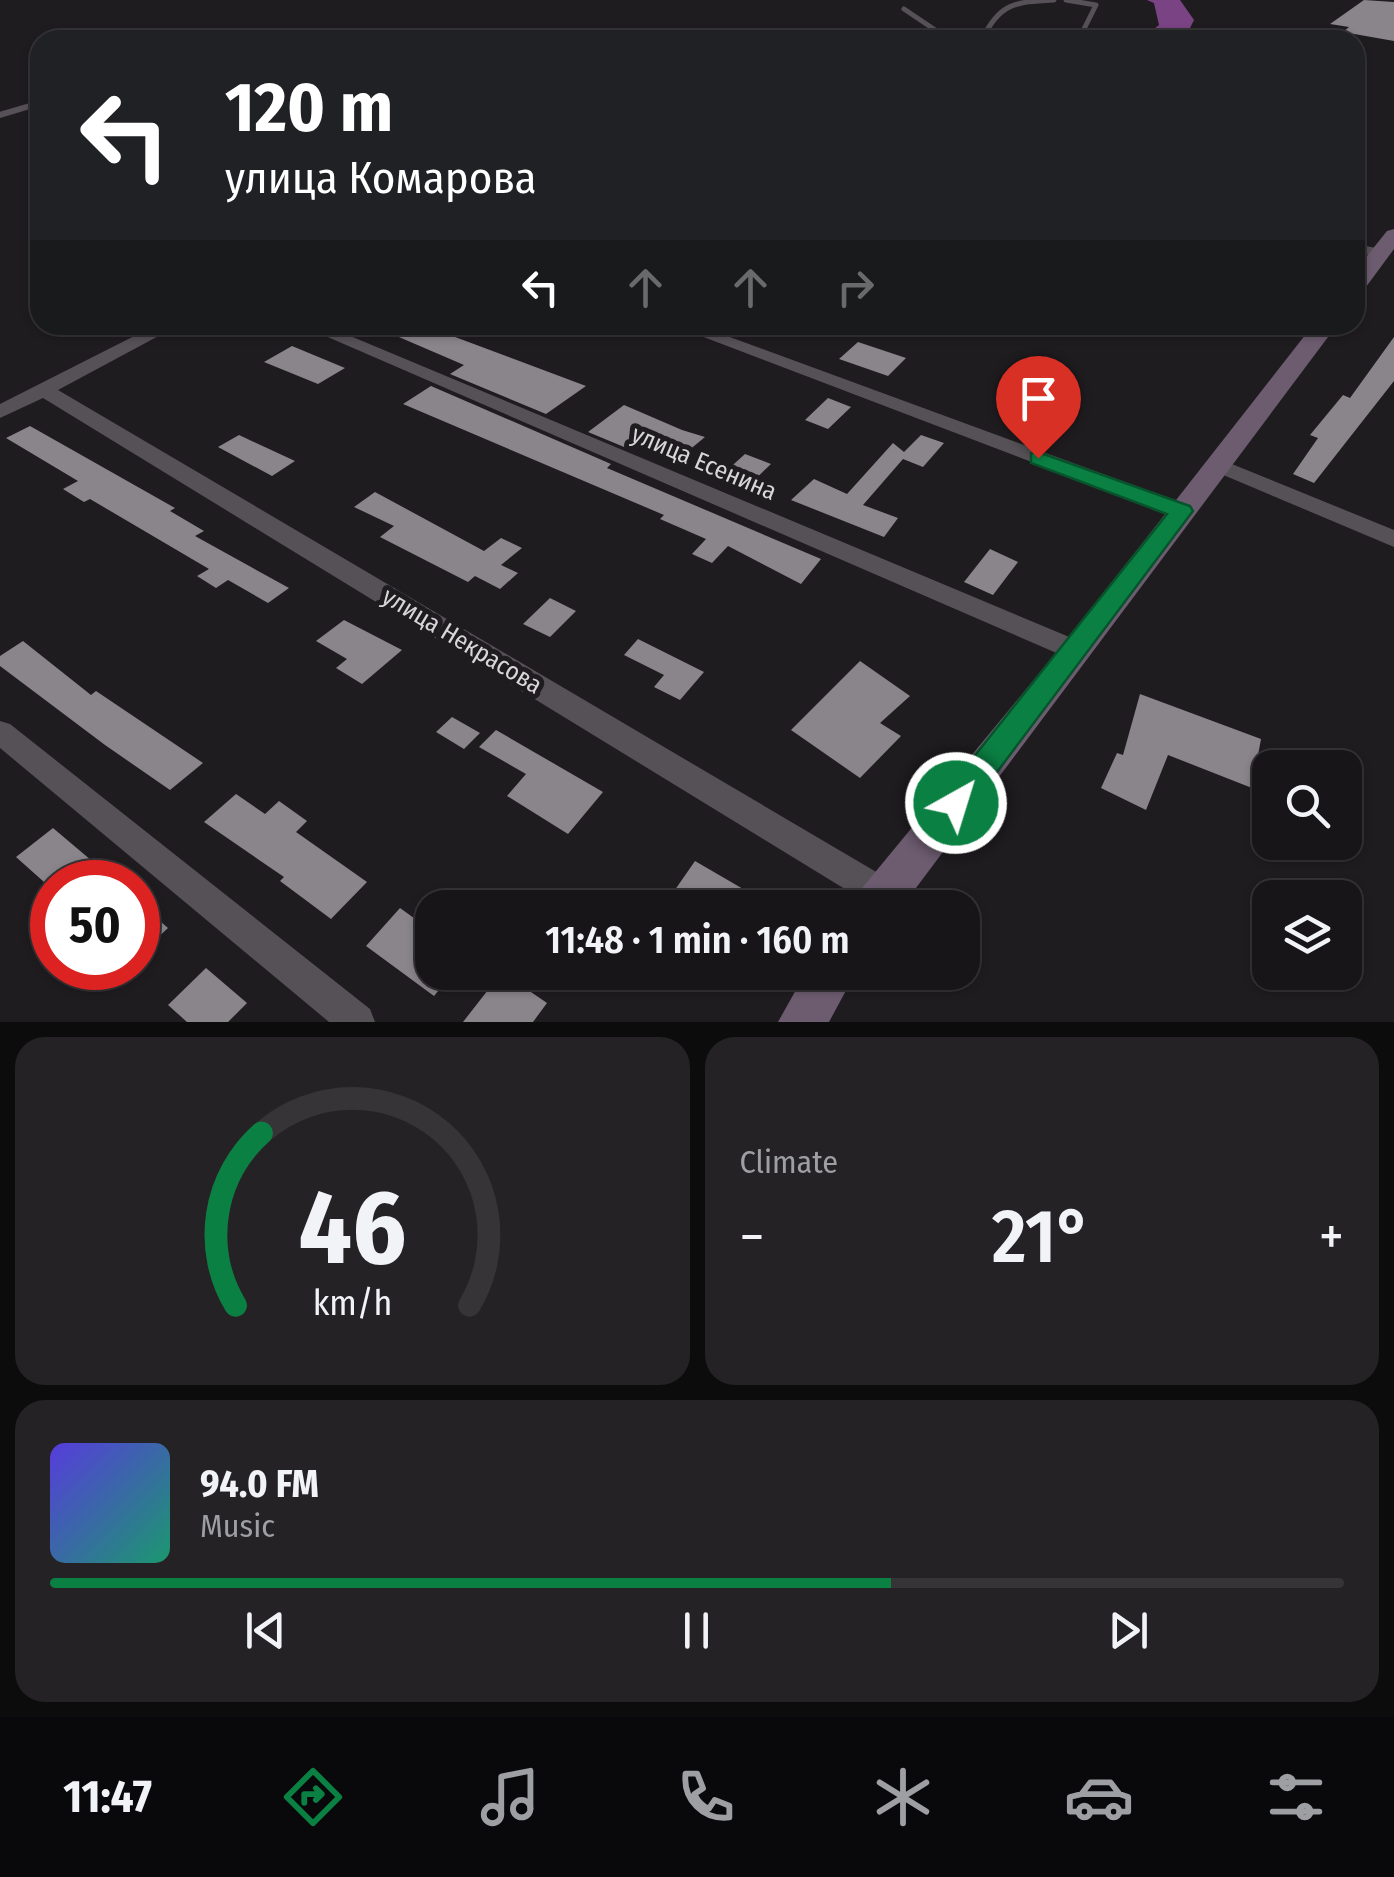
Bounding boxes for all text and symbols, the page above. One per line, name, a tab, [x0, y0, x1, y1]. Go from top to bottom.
text: 120 m	[225, 66, 393, 150]
icon: left	[60, 70, 190, 200]
text: улица Комарова	[225, 151, 537, 205]
icon: left	[513, 260, 568, 315]
icon: ahead	[618, 260, 673, 315]
icon: ahead	[723, 260, 778, 315]
icon: right	[828, 260, 883, 315]
pin	[996, 356, 1081, 459]
icon: arrive	[1011, 371, 1066, 426]
street label: улица Есенина	[627, 419, 781, 507]
street label: улица Некрасова	[377, 582, 547, 700]
map controls	[1252, 750, 1362, 990]
button: search	[1252, 750, 1362, 860]
position arrow	[904, 751, 1008, 855]
speed limit sign: 50	[30, 860, 160, 990]
button: layers	[1252, 880, 1362, 990]
text: 11:48 · 1 min · 160 m	[545, 917, 850, 963]
text: Climate	[740, 1143, 838, 1181]
text: 46	[298, 1166, 406, 1291]
text: 21°	[992, 1192, 1091, 1282]
text: −	[740, 1204, 764, 1270]
text: +	[1319, 1204, 1344, 1270]
text: km/h	[312, 1282, 392, 1324]
text: 94.0 FM	[200, 1461, 319, 1507]
text: Music	[200, 1507, 275, 1545]
icon: previous	[238, 1603, 293, 1658]
icon: pause	[669, 1603, 724, 1658]
icon: next	[1101, 1603, 1156, 1658]
icon: directions	[278, 1762, 348, 1832]
icon: music	[475, 1762, 545, 1832]
icon: phone	[671, 1762, 741, 1832]
icon: climate	[868, 1762, 938, 1832]
icon: car	[1064, 1762, 1134, 1832]
icon: filters	[1261, 1762, 1331, 1832]
text: 11:47	[63, 1770, 152, 1824]

